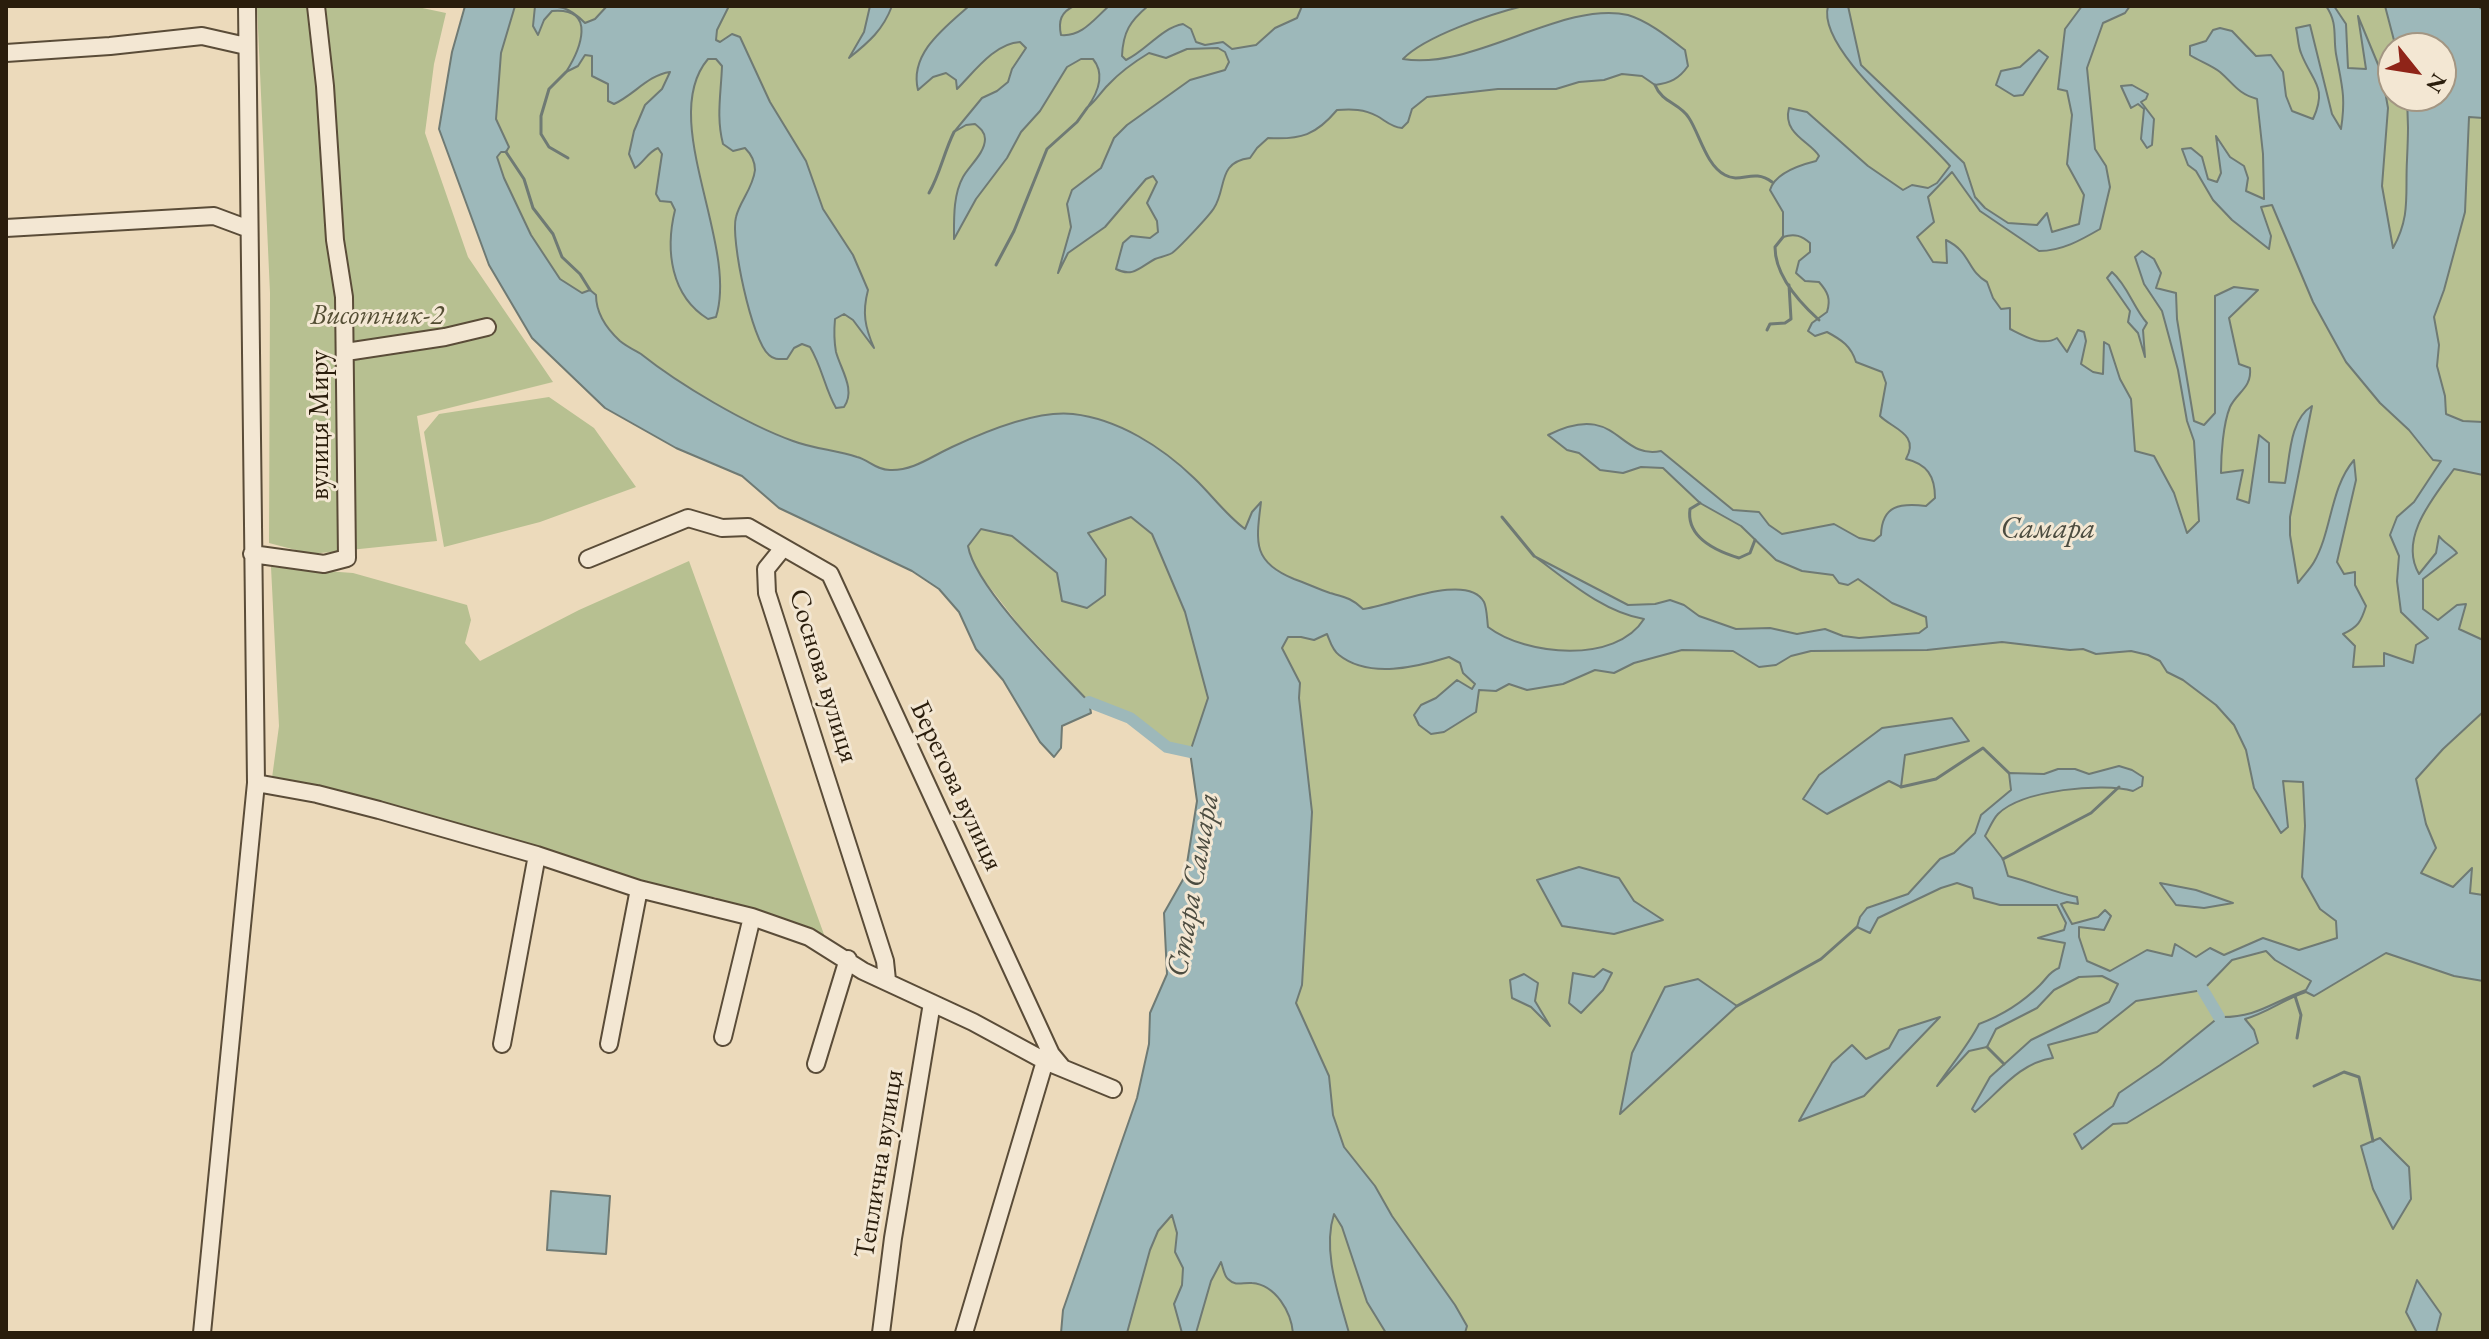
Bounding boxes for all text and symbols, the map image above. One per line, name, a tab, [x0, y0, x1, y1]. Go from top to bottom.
north arrow	[2377, 32, 2457, 112]
text: N	[2419, 68, 2453, 98]
park label: Висотник-2	[310, 299, 444, 333]
street label: вулиця Миру	[303, 350, 337, 500]
water label: Самара	[2000, 512, 2096, 548]
street label: Соснова вулиця	[781, 585, 865, 767]
street label: Берегова вулиця	[902, 696, 1010, 876]
water label: Стара Самара	[1160, 790, 1228, 980]
street label: Теплична вулиця	[848, 1067, 912, 1261]

